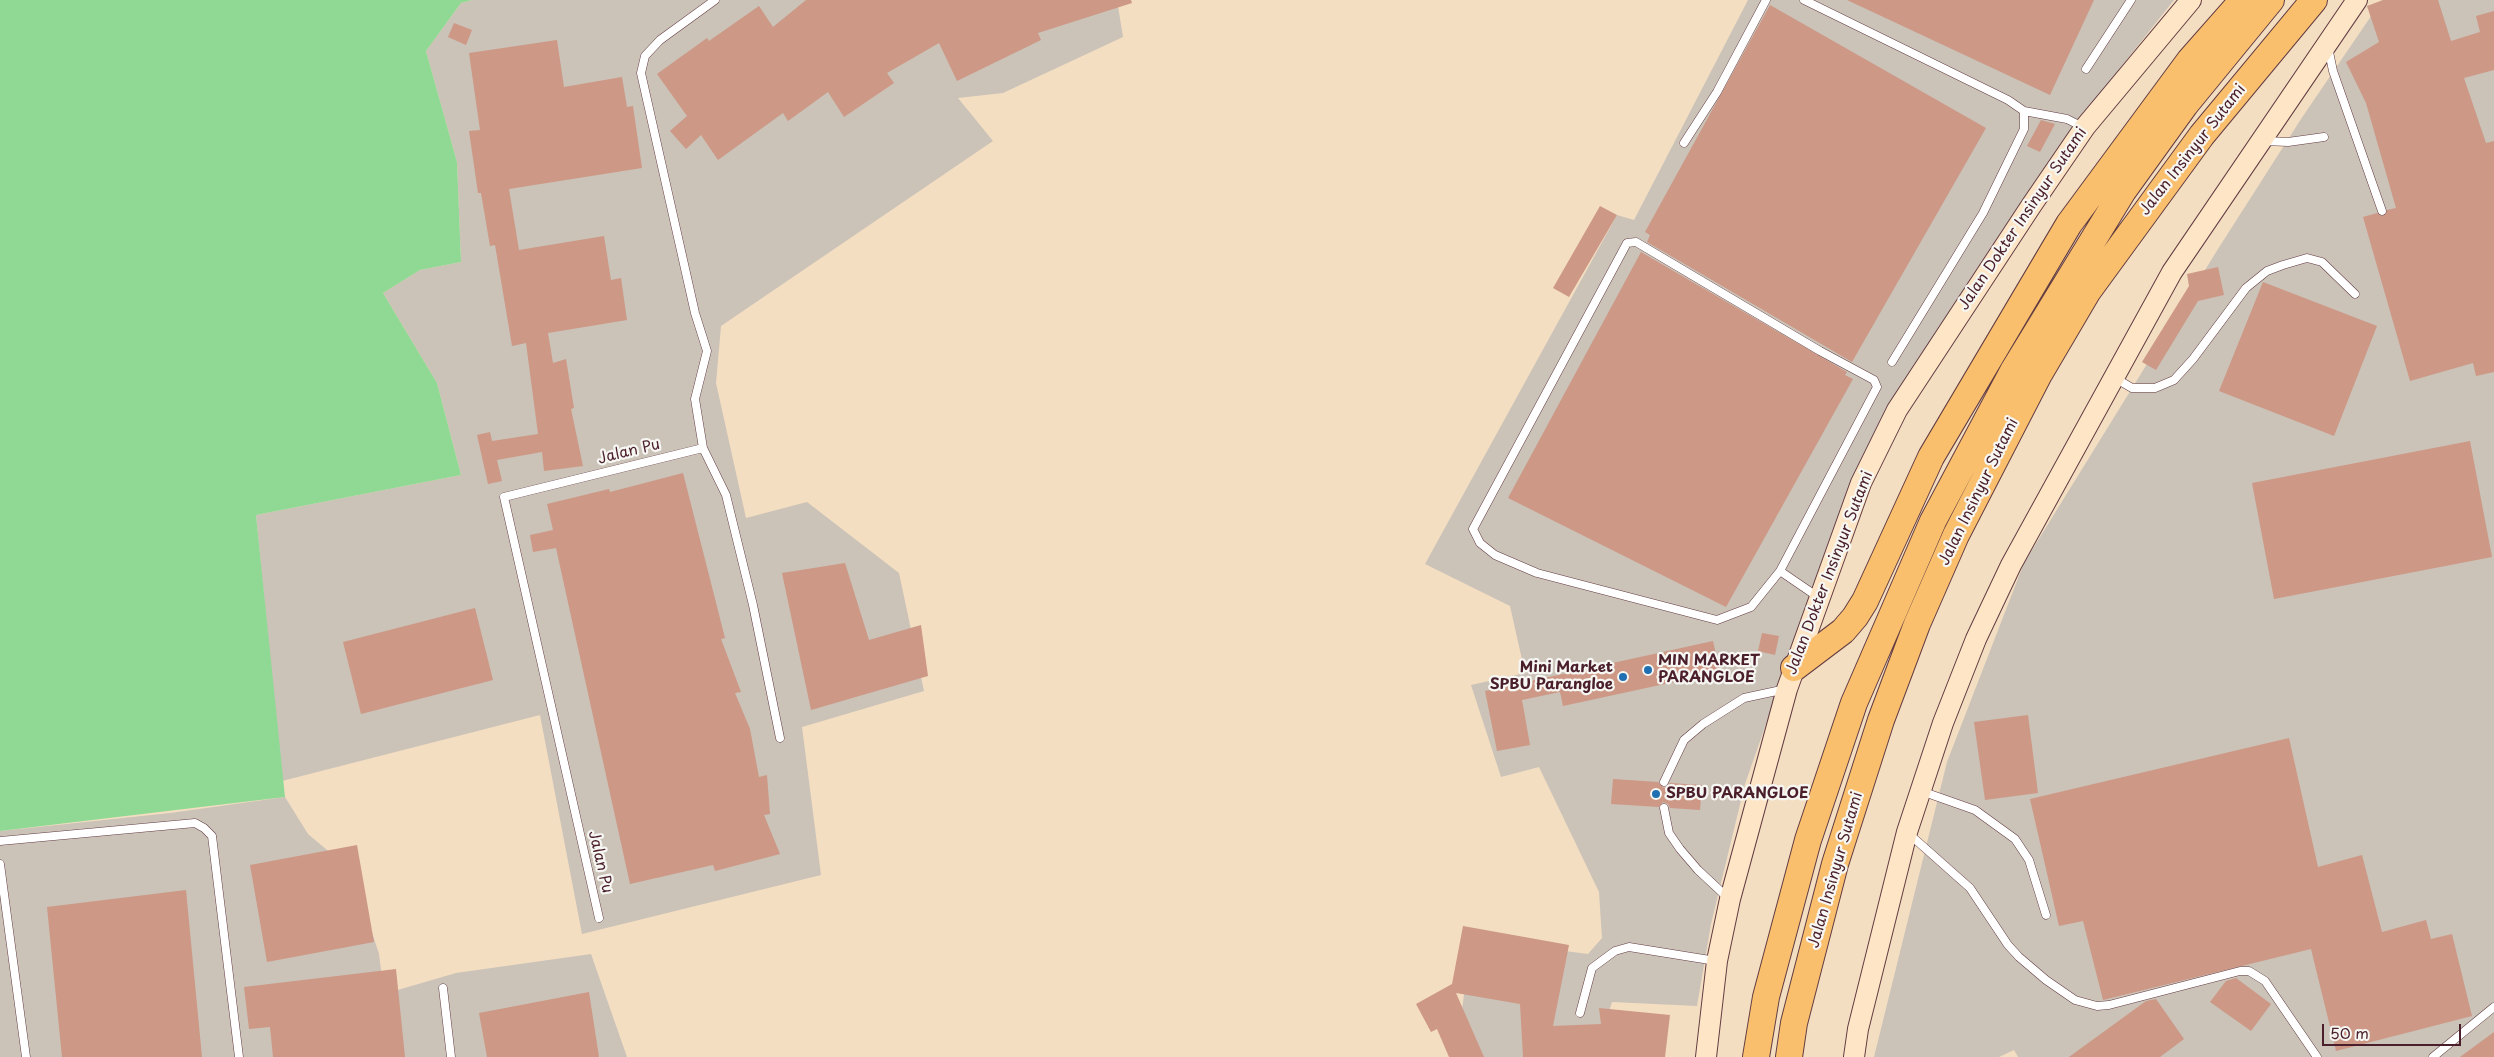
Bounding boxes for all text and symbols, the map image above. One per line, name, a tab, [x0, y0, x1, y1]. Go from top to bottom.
street label: Jalan Insinyur Sutami	[2136, 81, 2250, 219]
street label: Jalan Dokter Insinyur Sutami	[1955, 124, 2091, 314]
street label: Jalan Insinyur Sutami	[1936, 416, 2022, 568]
street label: Jalan Pu	[596, 436, 662, 468]
street label: Jalan Dokter Insinyur Sutami	[1783, 469, 1877, 677]
place label: MIN MARKET PARANGLOE	[1658, 652, 1760, 687]
place label: Mini Market SPBU Parangloe	[1490, 659, 1613, 694]
marker: MIN MARKET PARANGLOE	[1642, 664, 1654, 676]
marker: Mini Market SPBU Parangloe	[1617, 671, 1629, 683]
place label: SPBU PARANGLOE	[1666, 785, 1809, 803]
marker: SPBU PARANGLOE	[1650, 788, 1662, 800]
street label: Jalan Insinyur Sutami	[1805, 790, 1867, 950]
street label: Jalan Pu	[584, 829, 616, 895]
scale bar	[2324, 1014, 2463, 1046]
text: 50 m	[2330, 1021, 2369, 1044]

